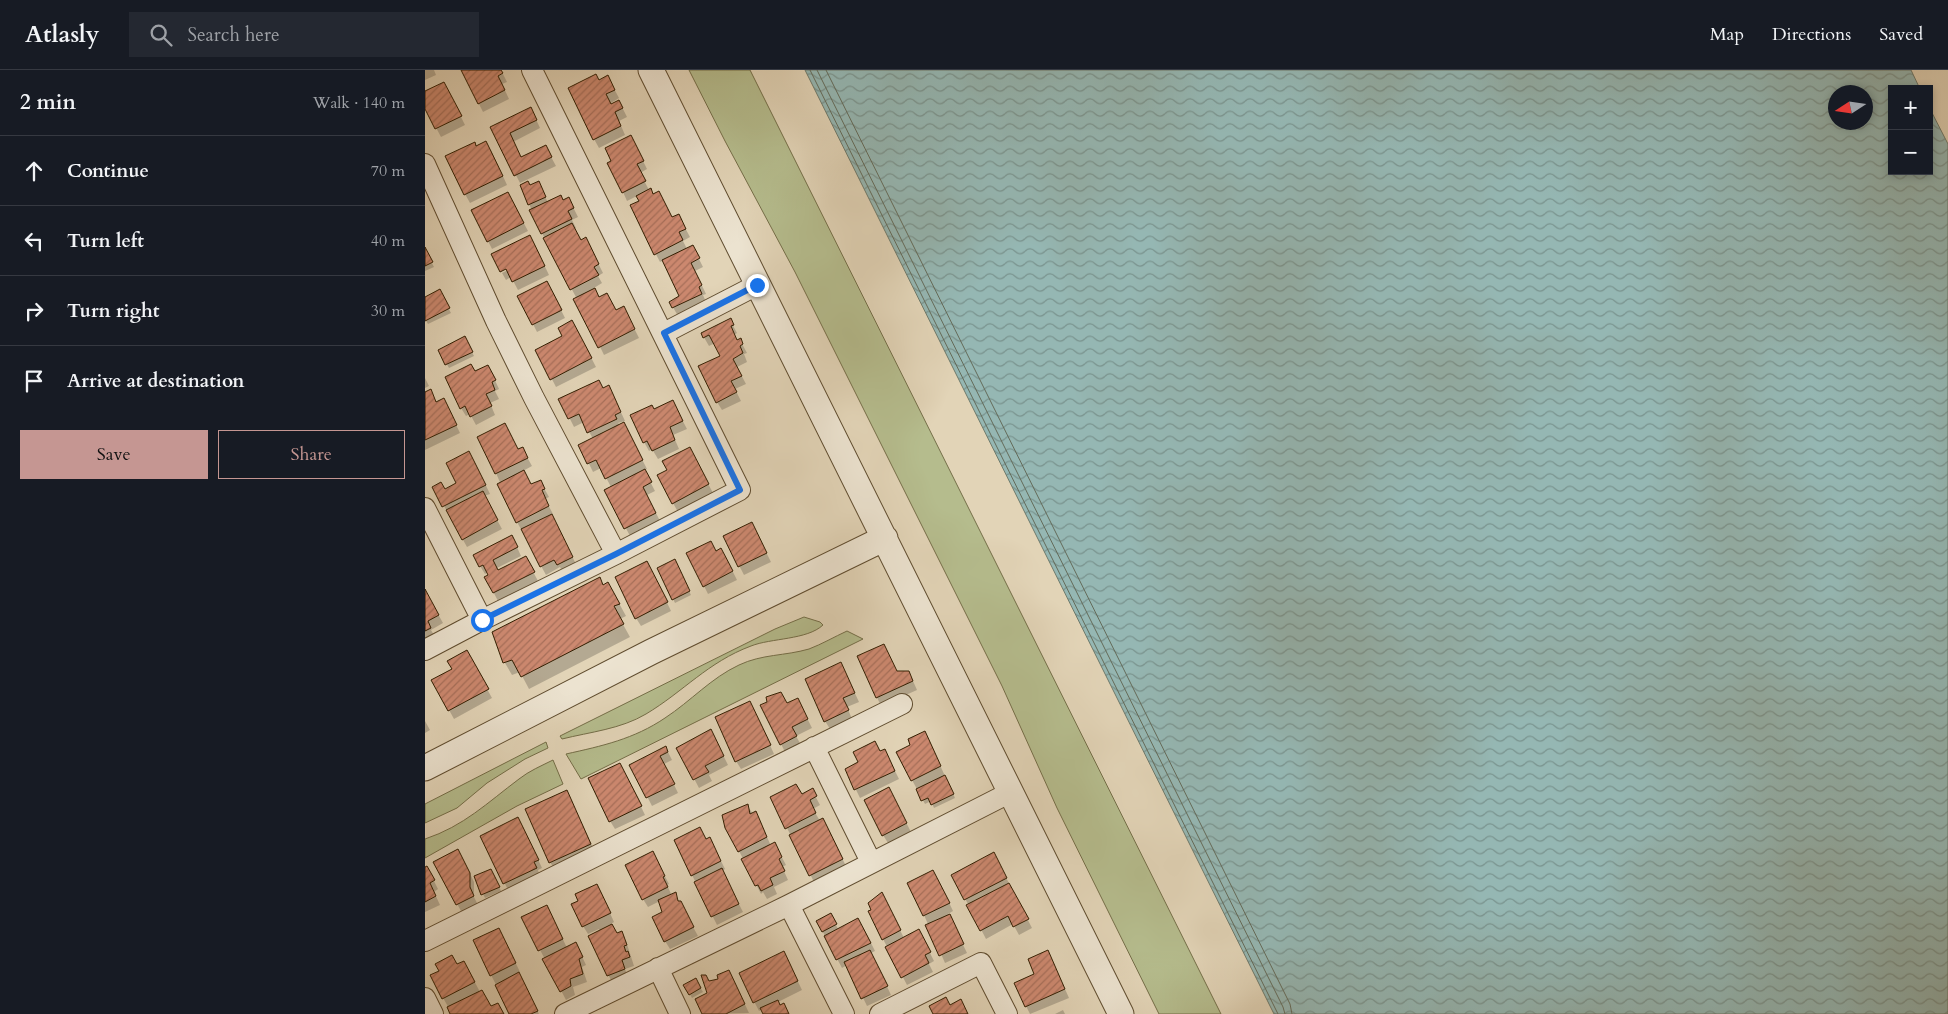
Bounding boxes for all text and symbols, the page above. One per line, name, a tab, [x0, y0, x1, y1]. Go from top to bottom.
search box	[129, 12, 479, 57]
text: Atlasly	[25, 18, 99, 51]
icon: search	[147, 21, 175, 49]
text: Search here	[187, 22, 280, 48]
text: Map	[1710, 22, 1744, 47]
text: Directions	[1772, 22, 1851, 47]
text: Saved	[1879, 22, 1923, 47]
north arrow	[1828, 85, 1873, 130]
map controls	[1888, 85, 1933, 175]
button: +	[1888, 85, 1933, 130]
text: 2 min	[20, 88, 76, 117]
text: Walk · 140 m	[313, 92, 405, 114]
button: −	[1888, 130, 1933, 175]
icon: ahead	[20, 157, 48, 185]
text: Continue	[67, 158, 149, 184]
text: 70 m	[371, 160, 405, 182]
icon: left	[20, 227, 48, 255]
text: Turn left	[67, 228, 144, 254]
text: 40 m	[371, 230, 405, 252]
route end	[746, 274, 769, 297]
icon: right	[20, 297, 48, 325]
text: Turn right	[67, 298, 159, 324]
text: 30 m	[371, 300, 405, 322]
icon: arrive	[20, 367, 48, 395]
text: Arrive at destination	[67, 368, 244, 394]
button: Save	[20, 430, 208, 479]
button: Share	[218, 430, 405, 479]
route start	[471, 609, 494, 632]

